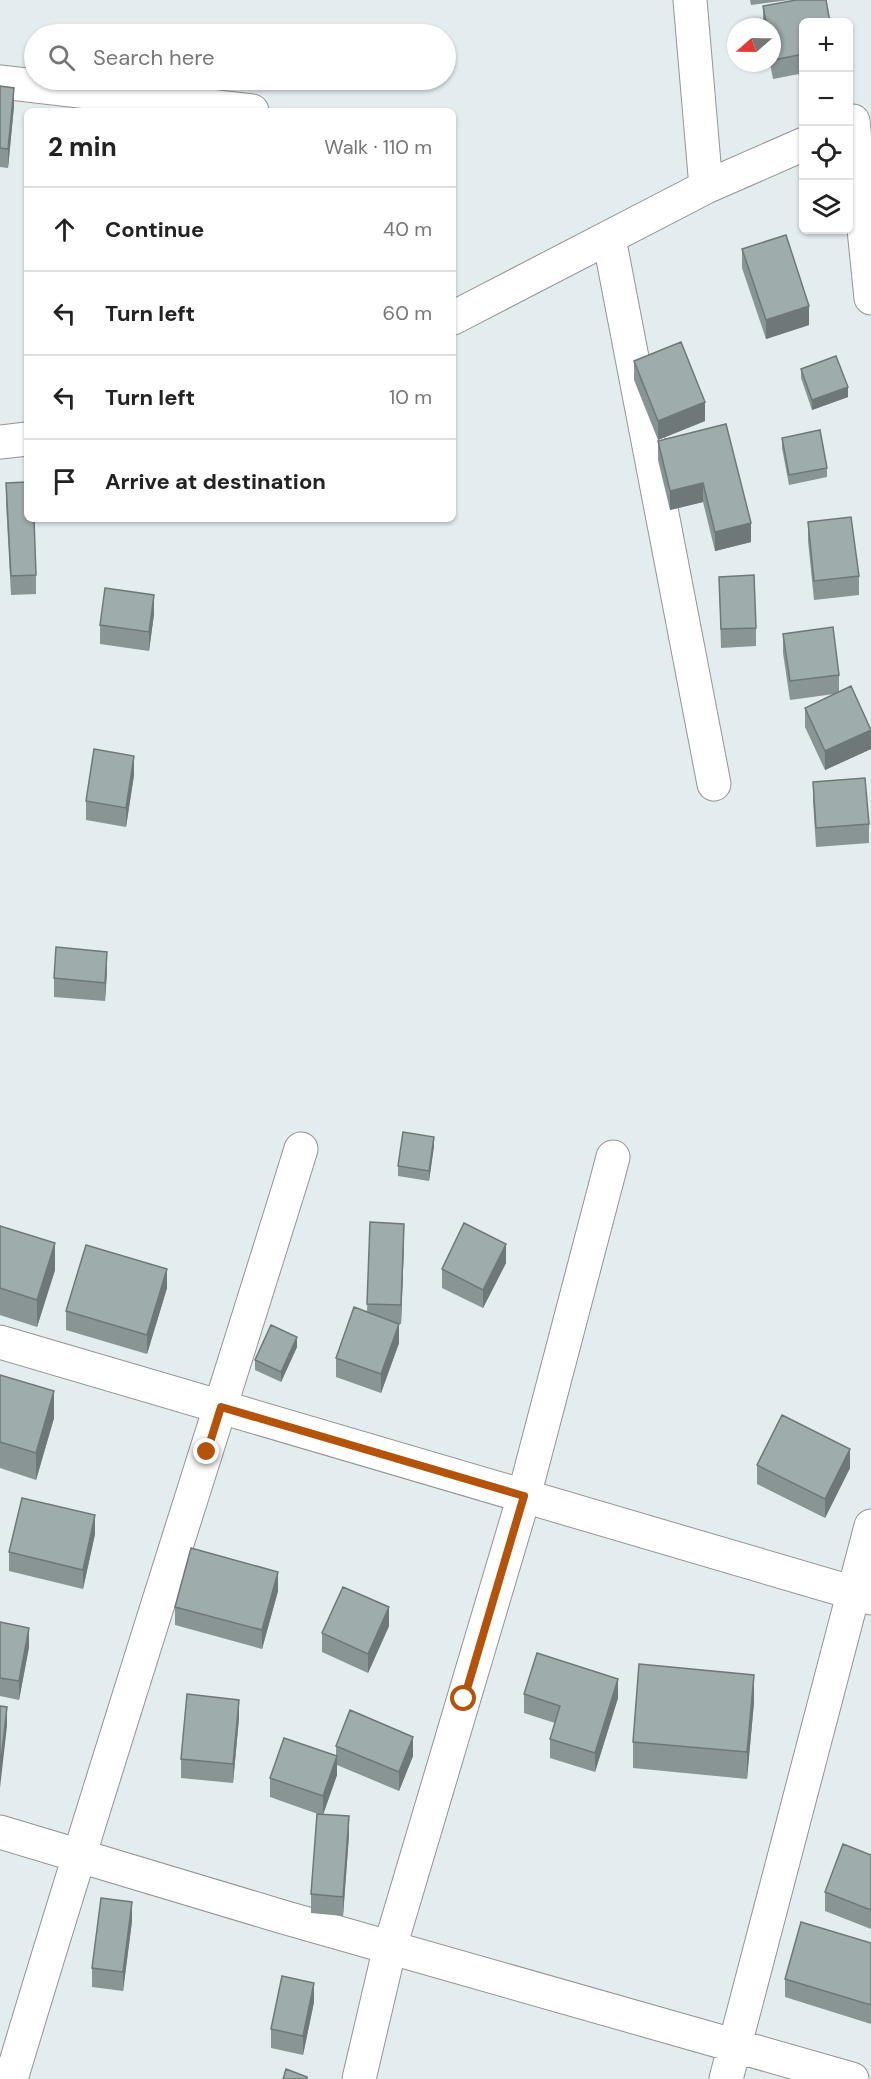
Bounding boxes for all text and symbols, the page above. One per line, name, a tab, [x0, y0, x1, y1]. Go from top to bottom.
north arrow	[727, 18, 781, 72]
map controls	[799, 18, 853, 234]
button: +	[799, 18, 853, 72]
search box	[24, 24, 456, 90]
icon: search	[45, 41, 78, 74]
text: Search here	[93, 43, 214, 72]
button: −	[799, 72, 853, 126]
button: locate	[799, 126, 853, 180]
text: 2 min	[48, 130, 117, 164]
text: Walk · 110 m	[324, 134, 432, 160]
button: layers	[799, 180, 853, 234]
icon: ahead	[48, 213, 81, 246]
text: Continue	[105, 215, 204, 244]
text: 40 m	[383, 216, 432, 242]
icon: left	[48, 297, 81, 330]
text: Turn left	[105, 299, 195, 328]
text: 60 m	[383, 300, 432, 326]
icon: left	[48, 381, 81, 414]
text: Turn left	[105, 383, 195, 412]
text: 10 m	[389, 384, 432, 410]
icon: arrive	[48, 465, 81, 498]
text: Arrive at destination	[105, 467, 326, 496]
route end	[193, 1438, 219, 1464]
route start	[450, 1685, 476, 1711]

